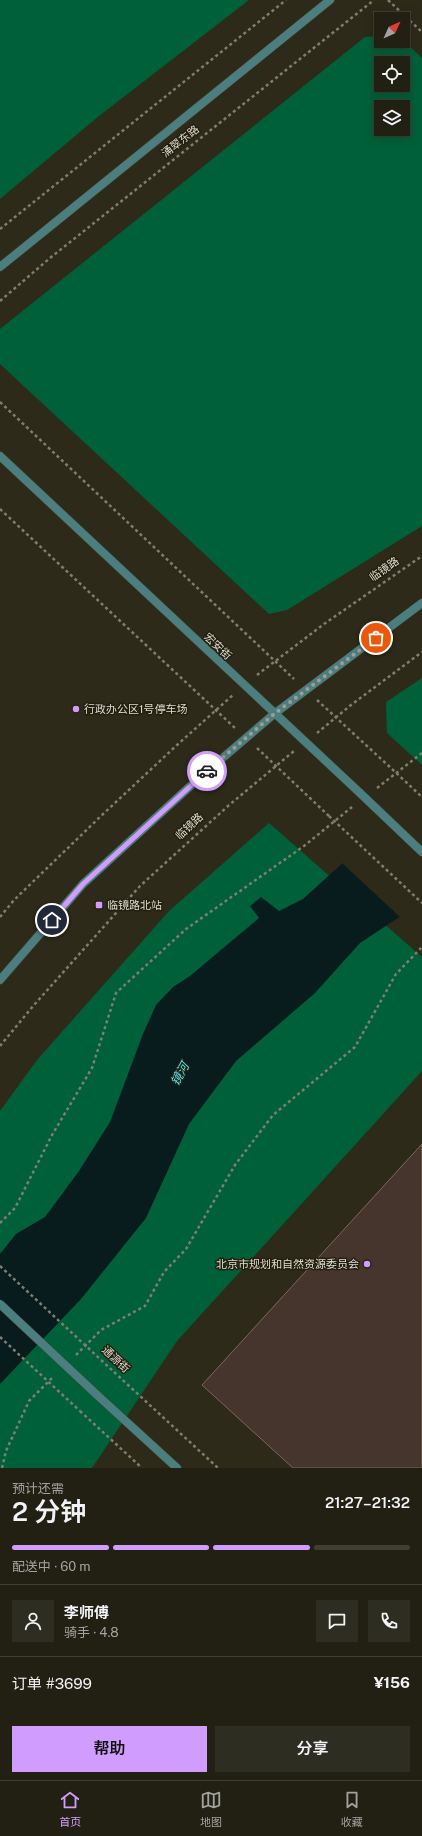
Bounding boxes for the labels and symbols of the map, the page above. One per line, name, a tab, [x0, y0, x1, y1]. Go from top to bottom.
north arrow	[374, 12, 410, 48]
street label: 涌翠东路	[159, 123, 201, 159]
street label: 临镜路	[367, 555, 401, 583]
pin	[359, 621, 393, 655]
street label: 宏安街	[202, 630, 234, 662]
place label: 行政办公区1号停车场	[84, 703, 187, 715]
marker: 行政办公区1号停车场	[71, 704, 81, 714]
courier	[187, 751, 227, 791]
street label: 临镜路	[173, 810, 205, 842]
place label: 临镜路北站	[107, 899, 162, 911]
marker: 临镜路北站	[94, 900, 104, 910]
pin	[35, 903, 69, 937]
water label: 镜河	[168, 1058, 193, 1088]
place label: 北京市规划和自然资源委员会	[216, 1258, 359, 1270]
marker: 北京市规划和自然资源委员会	[362, 1259, 372, 1269]
street label: 通源街	[100, 1343, 132, 1375]

